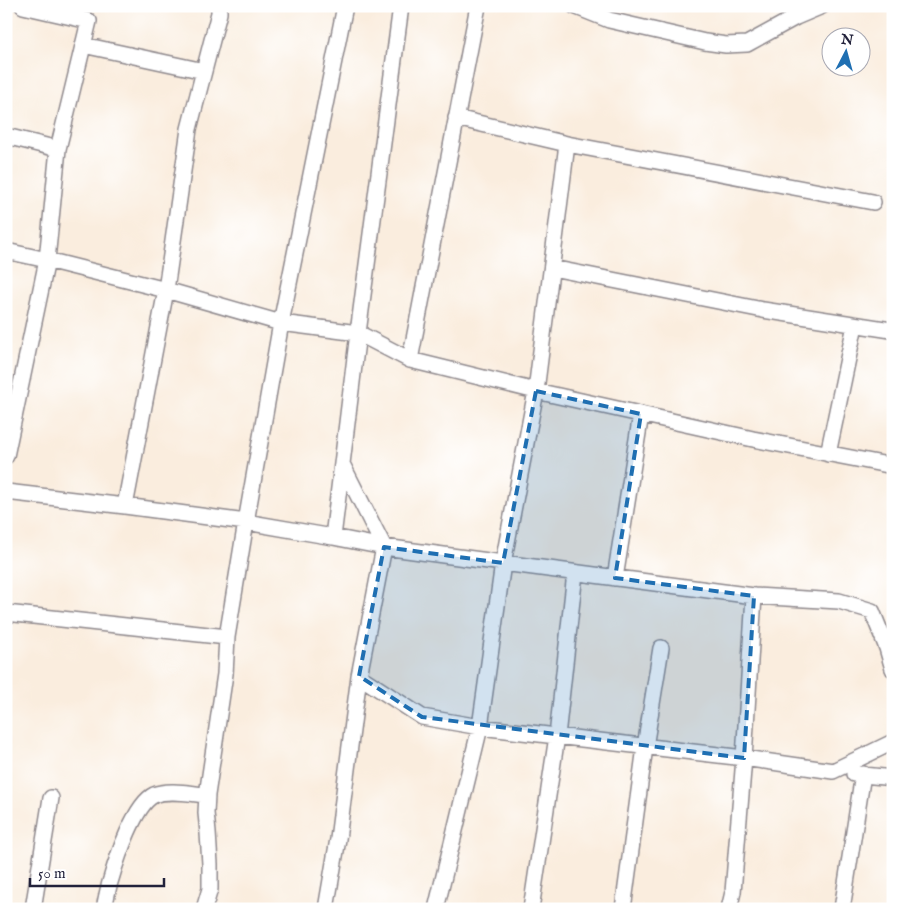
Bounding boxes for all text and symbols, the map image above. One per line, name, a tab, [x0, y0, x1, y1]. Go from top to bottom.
north arrow	[822, 28, 872, 78]
text: N	[839, 30, 854, 50]
scale bar	[30, 855, 164, 887]
text: 50 m	[38, 864, 66, 883]

